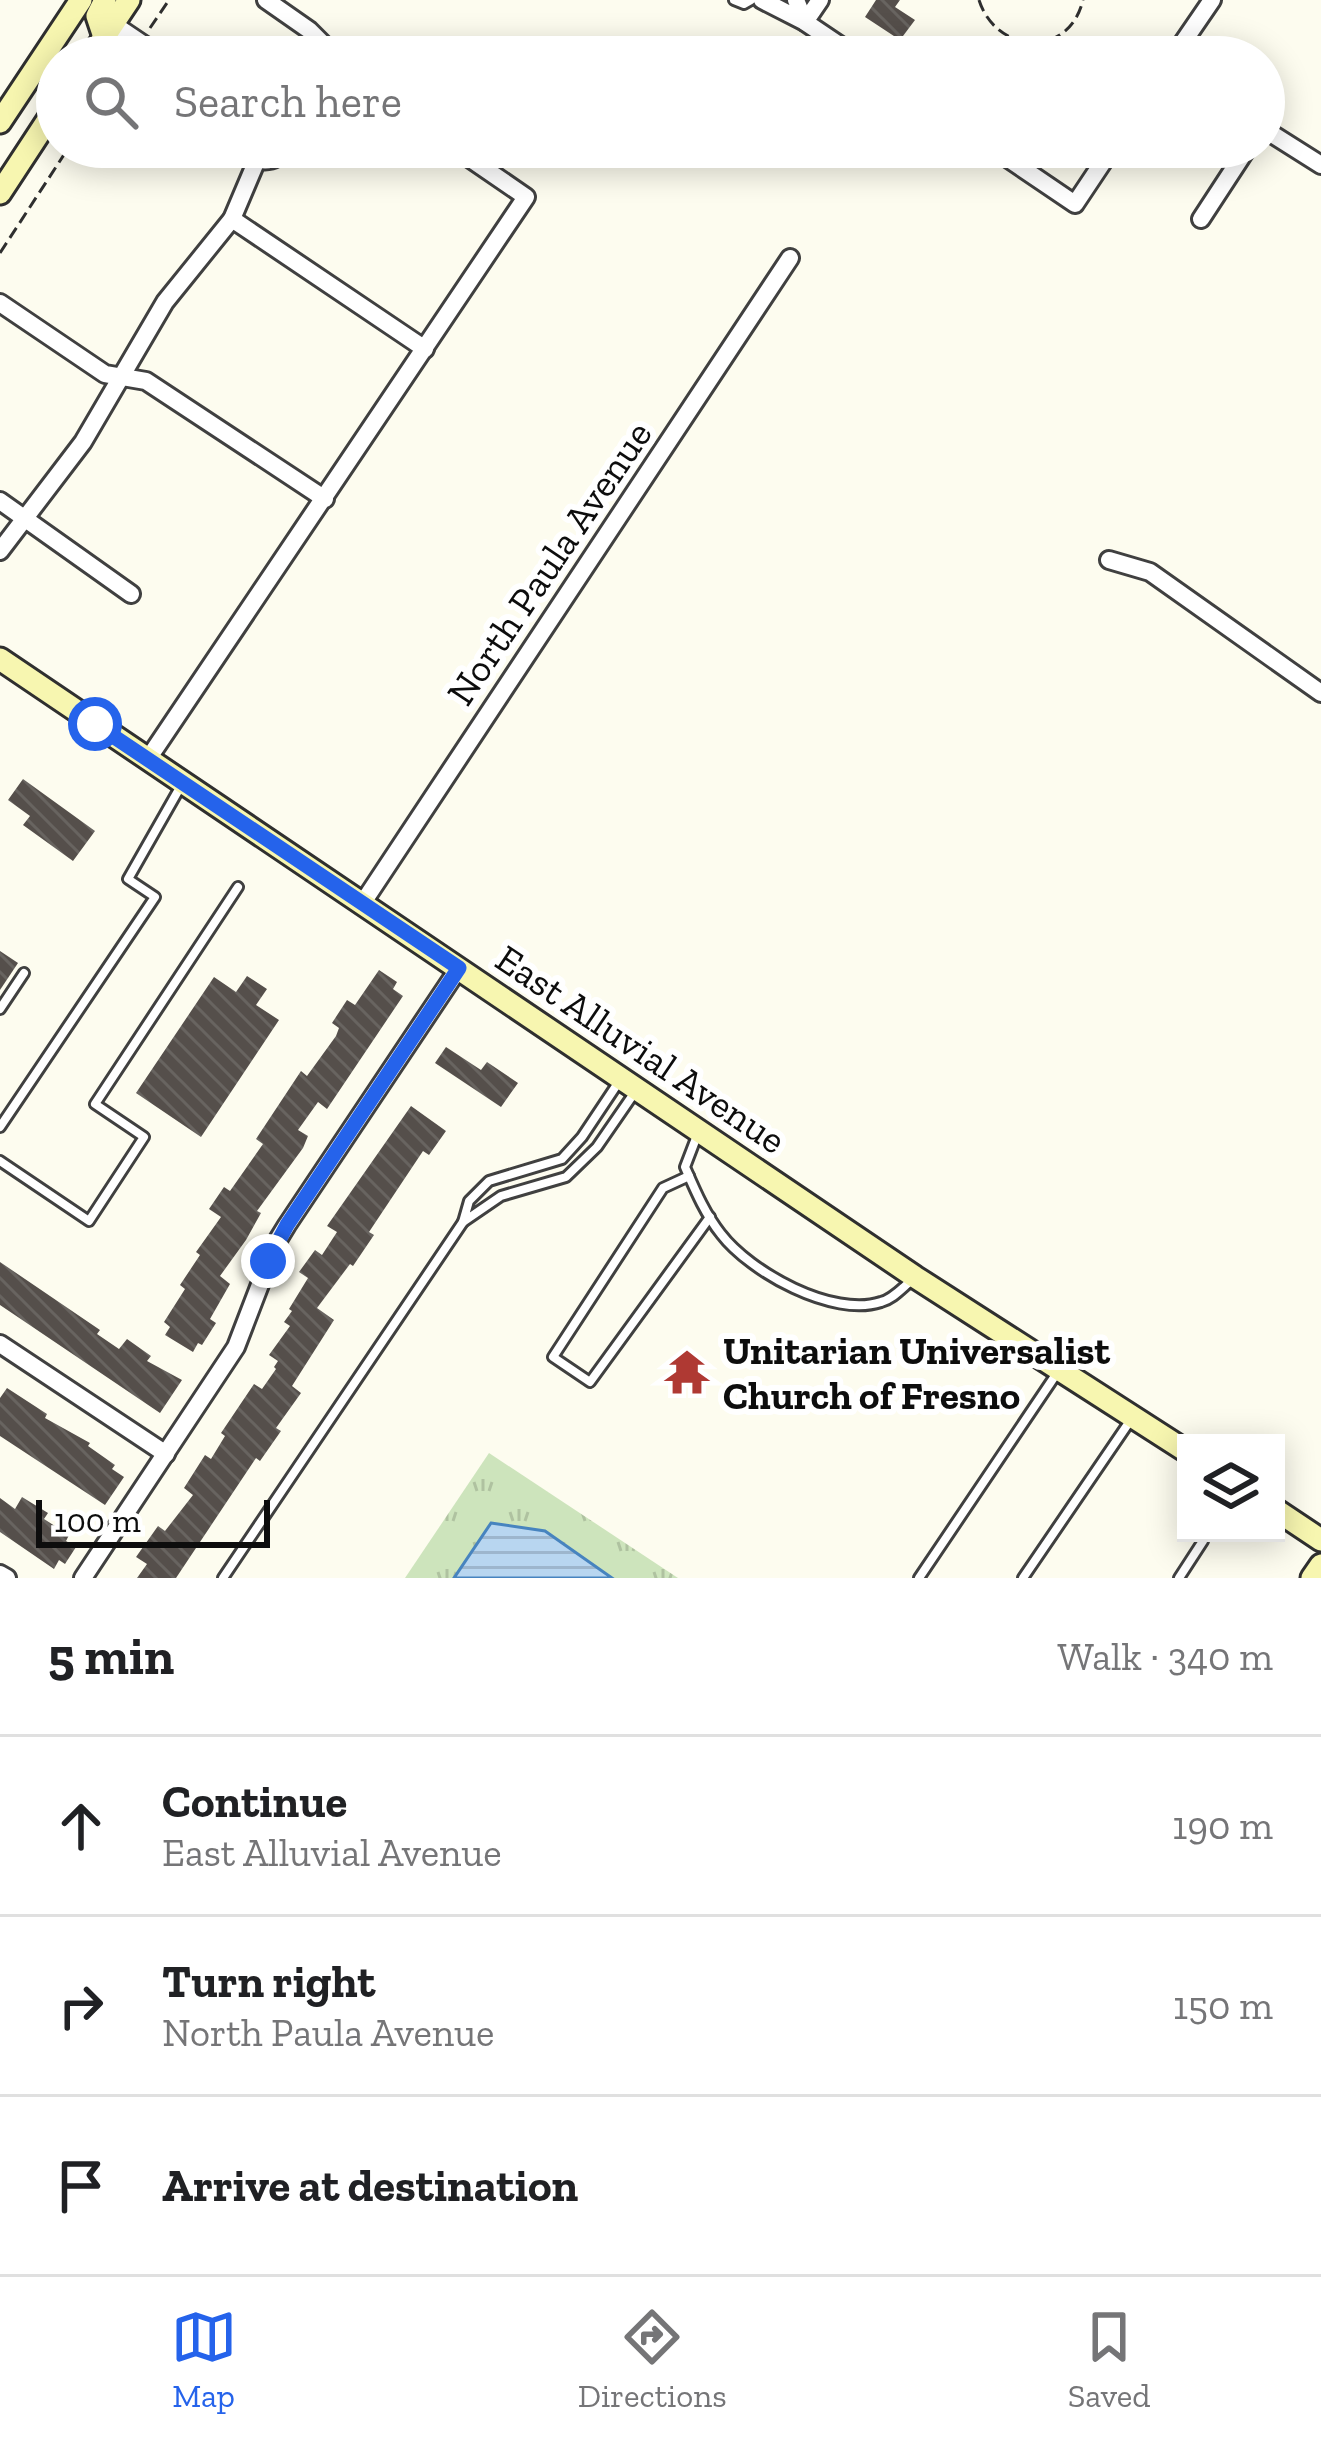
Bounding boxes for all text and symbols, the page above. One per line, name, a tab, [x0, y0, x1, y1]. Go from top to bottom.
search box	[36, 36, 1285, 168]
icon: search	[78, 69, 144, 135]
text: Search here	[174, 75, 402, 129]
street label: North Paula Avenue	[437, 412, 661, 714]
route start	[68, 697, 122, 751]
street label: East Alluvial Avenue	[487, 935, 795, 1163]
route end	[241, 1234, 295, 1288]
place label: Unitarian Universalist Church of Fresno	[723, 1327, 1111, 1419]
temple icon: Unitarian Universalist Church of Fresno	[662, 1347, 712, 1397]
map controls	[1177, 1434, 1285, 1542]
button: layers	[1177, 1434, 1285, 1542]
scale bar	[36, 1494, 270, 1547]
text: 100 m	[54, 1501, 141, 1540]
text: 5 min	[48, 1626, 174, 1687]
text: Walk · 340 m	[1057, 1633, 1273, 1680]
text: Continue	[162, 1775, 347, 1829]
icon: ahead	[48, 1793, 114, 1859]
text: 190 m	[1172, 1802, 1273, 1849]
text: East Alluvial Avenue	[162, 1829, 502, 1876]
text: Turn right	[162, 1955, 375, 2009]
icon: right	[48, 1973, 114, 2039]
text: 150 m	[1173, 1982, 1273, 2029]
text: North Paula Avenue	[162, 2009, 494, 2056]
icon: arrive	[48, 2153, 114, 2219]
text: Arrive at destination	[162, 2159, 578, 2213]
tab: Map	[171, 2304, 237, 2415]
tab: Directions	[578, 2304, 727, 2415]
tab: Saved	[1068, 2304, 1150, 2415]

